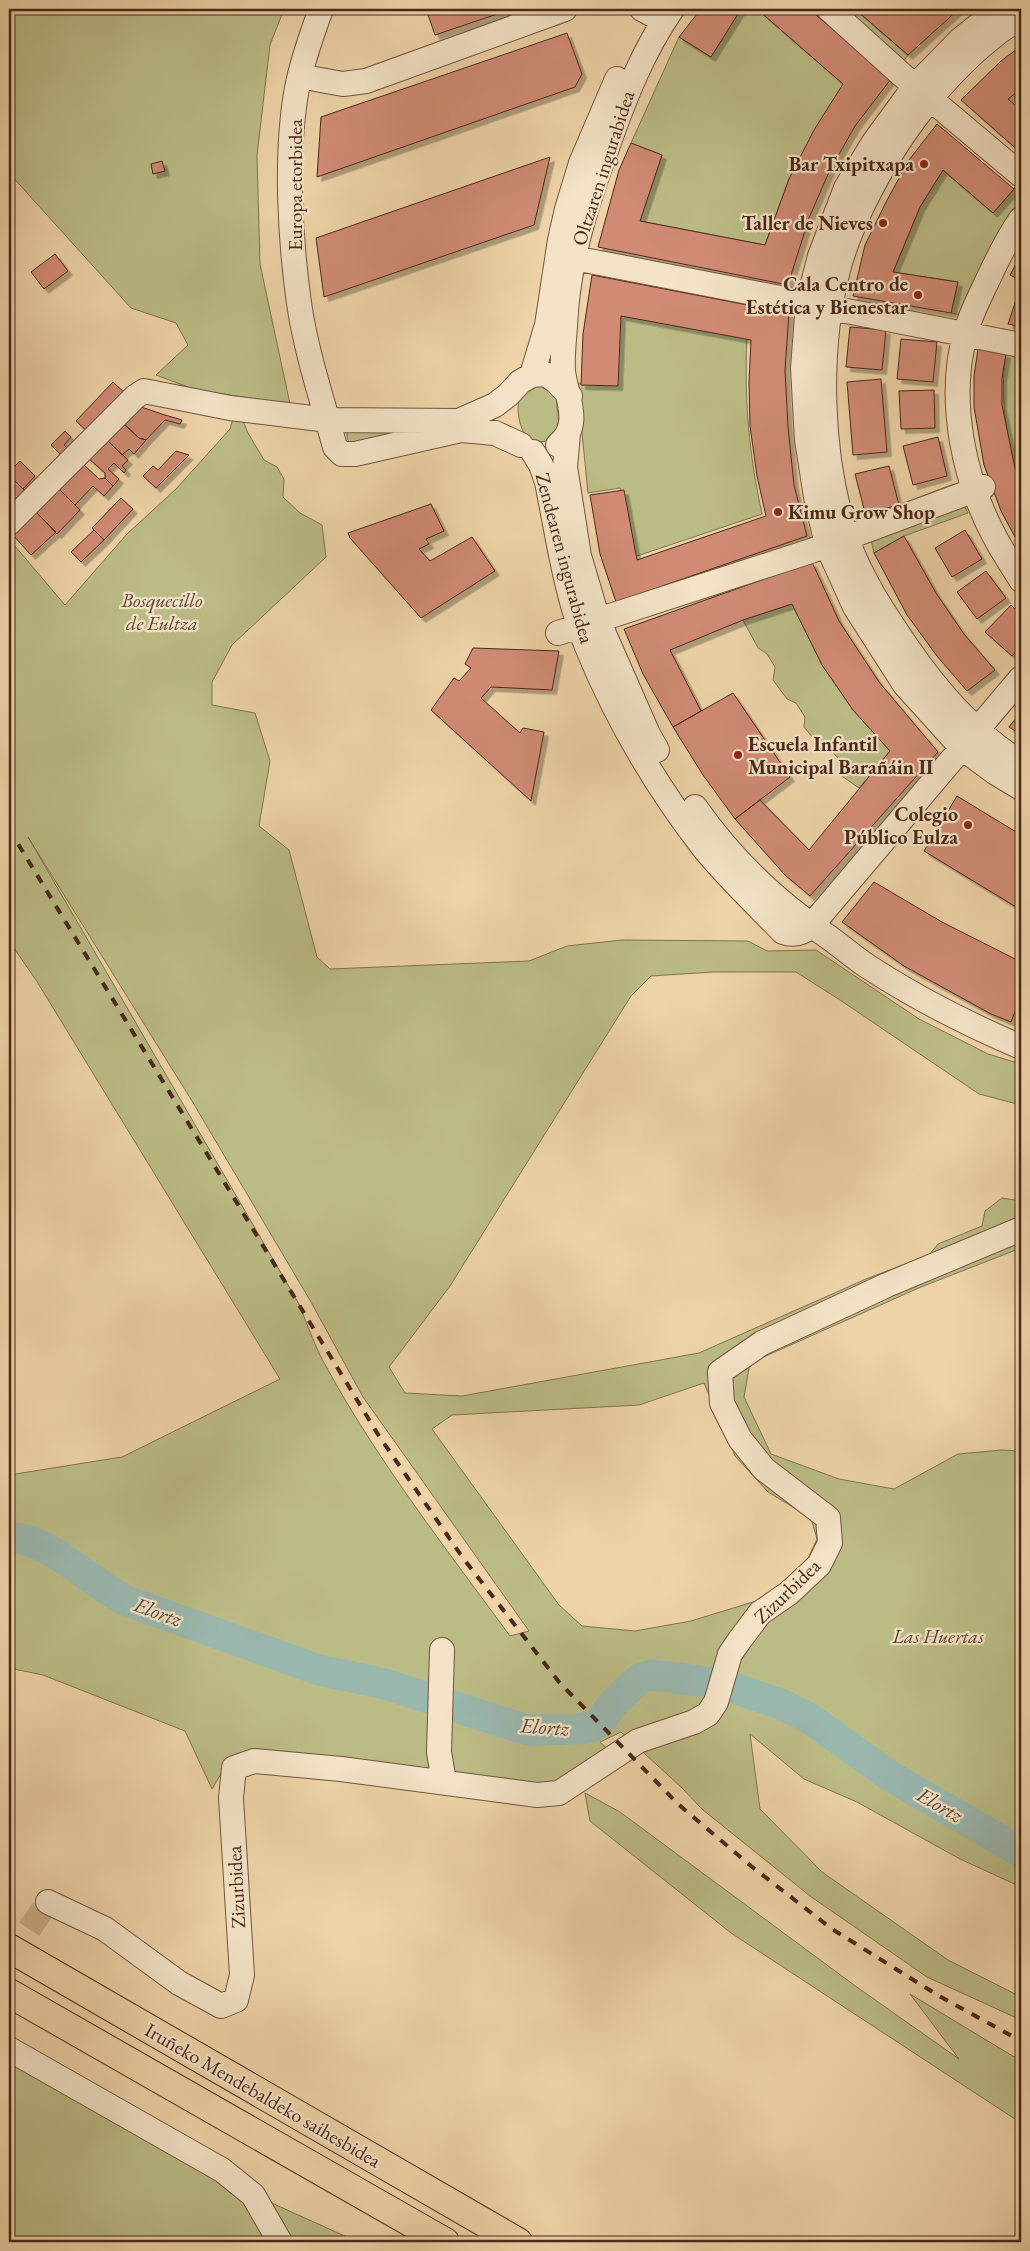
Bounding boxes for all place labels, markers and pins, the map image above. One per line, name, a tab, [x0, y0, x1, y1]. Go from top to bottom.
place label: Bar Txipitxapa	[789, 151, 914, 177]
marker: Bar Txipitxapa	[918, 158, 930, 170]
place label: Taller de Nieves	[742, 210, 873, 236]
marker: Taller de Nieves	[877, 217, 889, 229]
place label: Cala Centro de Estética y Bienestar	[746, 271, 909, 320]
marker: Cala Centro de Estética y Bienestar	[912, 289, 924, 301]
place label: Kimu Grow Shop	[788, 499, 935, 525]
marker: Kimu Grow Shop	[772, 506, 784, 518]
place label: Escuela Infantil Municipal Barañáin II	[748, 731, 933, 780]
marker: Escuela Infantil Municipal Barañáin II	[732, 749, 744, 761]
place label: Colegio Público Eulza	[844, 801, 958, 850]
marker: Colegio Público Eulza	[962, 819, 974, 831]

